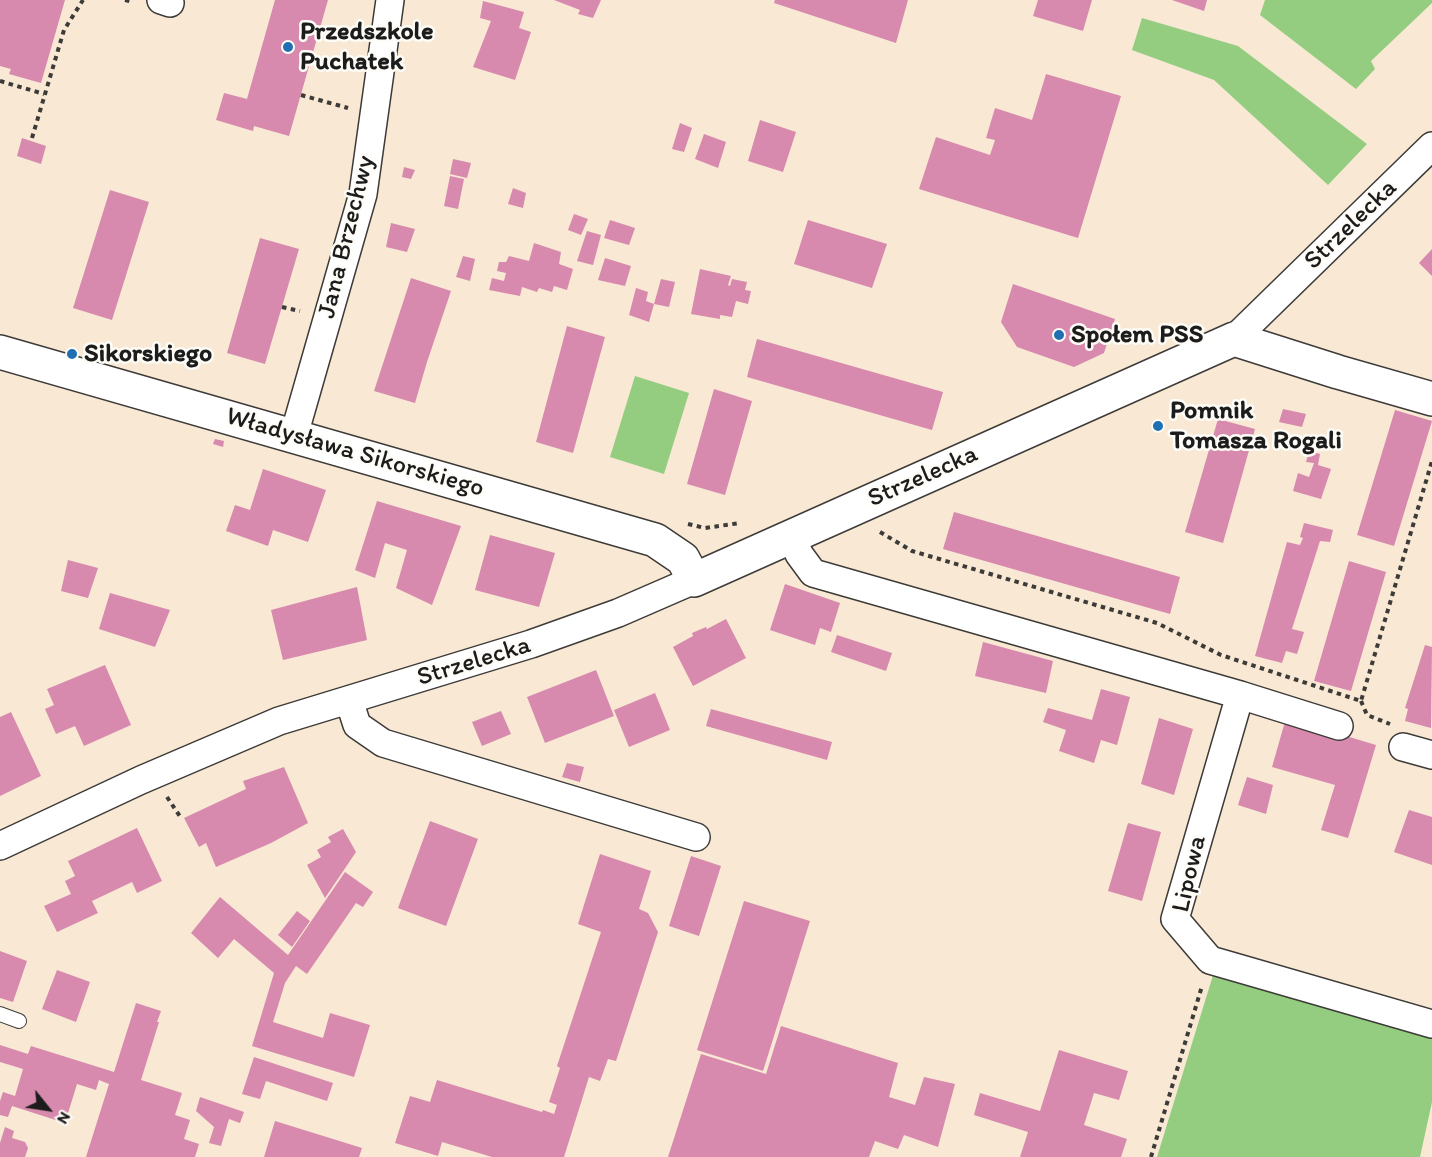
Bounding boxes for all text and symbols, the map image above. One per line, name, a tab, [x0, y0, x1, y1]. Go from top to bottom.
place label: Przedszkole Puchatek	[300, 16, 433, 77]
marker: Przedszkole Puchatek	[281, 40, 295, 54]
street label: Jana Brzechwy	[312, 152, 382, 322]
street label: Strzelecka	[1298, 173, 1404, 277]
place label: Społem PSS	[1071, 319, 1203, 351]
marker: Społem PSS	[1052, 328, 1066, 342]
place label: Sikorskiego	[84, 338, 212, 370]
marker: Sikorskiego	[65, 347, 79, 361]
place label: Pomnik Tomasza Rogali	[1170, 395, 1342, 456]
street label: Władysława Sikorskiego	[222, 401, 488, 505]
marker: Pomnik Tomasza Rogali	[1151, 419, 1165, 433]
street label: Strzelecka	[863, 439, 983, 515]
street label: Strzelecka	[413, 630, 535, 694]
street label: Lipowa	[1166, 833, 1214, 915]
north arrow	[18, 1079, 78, 1139]
text: N	[53, 1109, 75, 1128]

